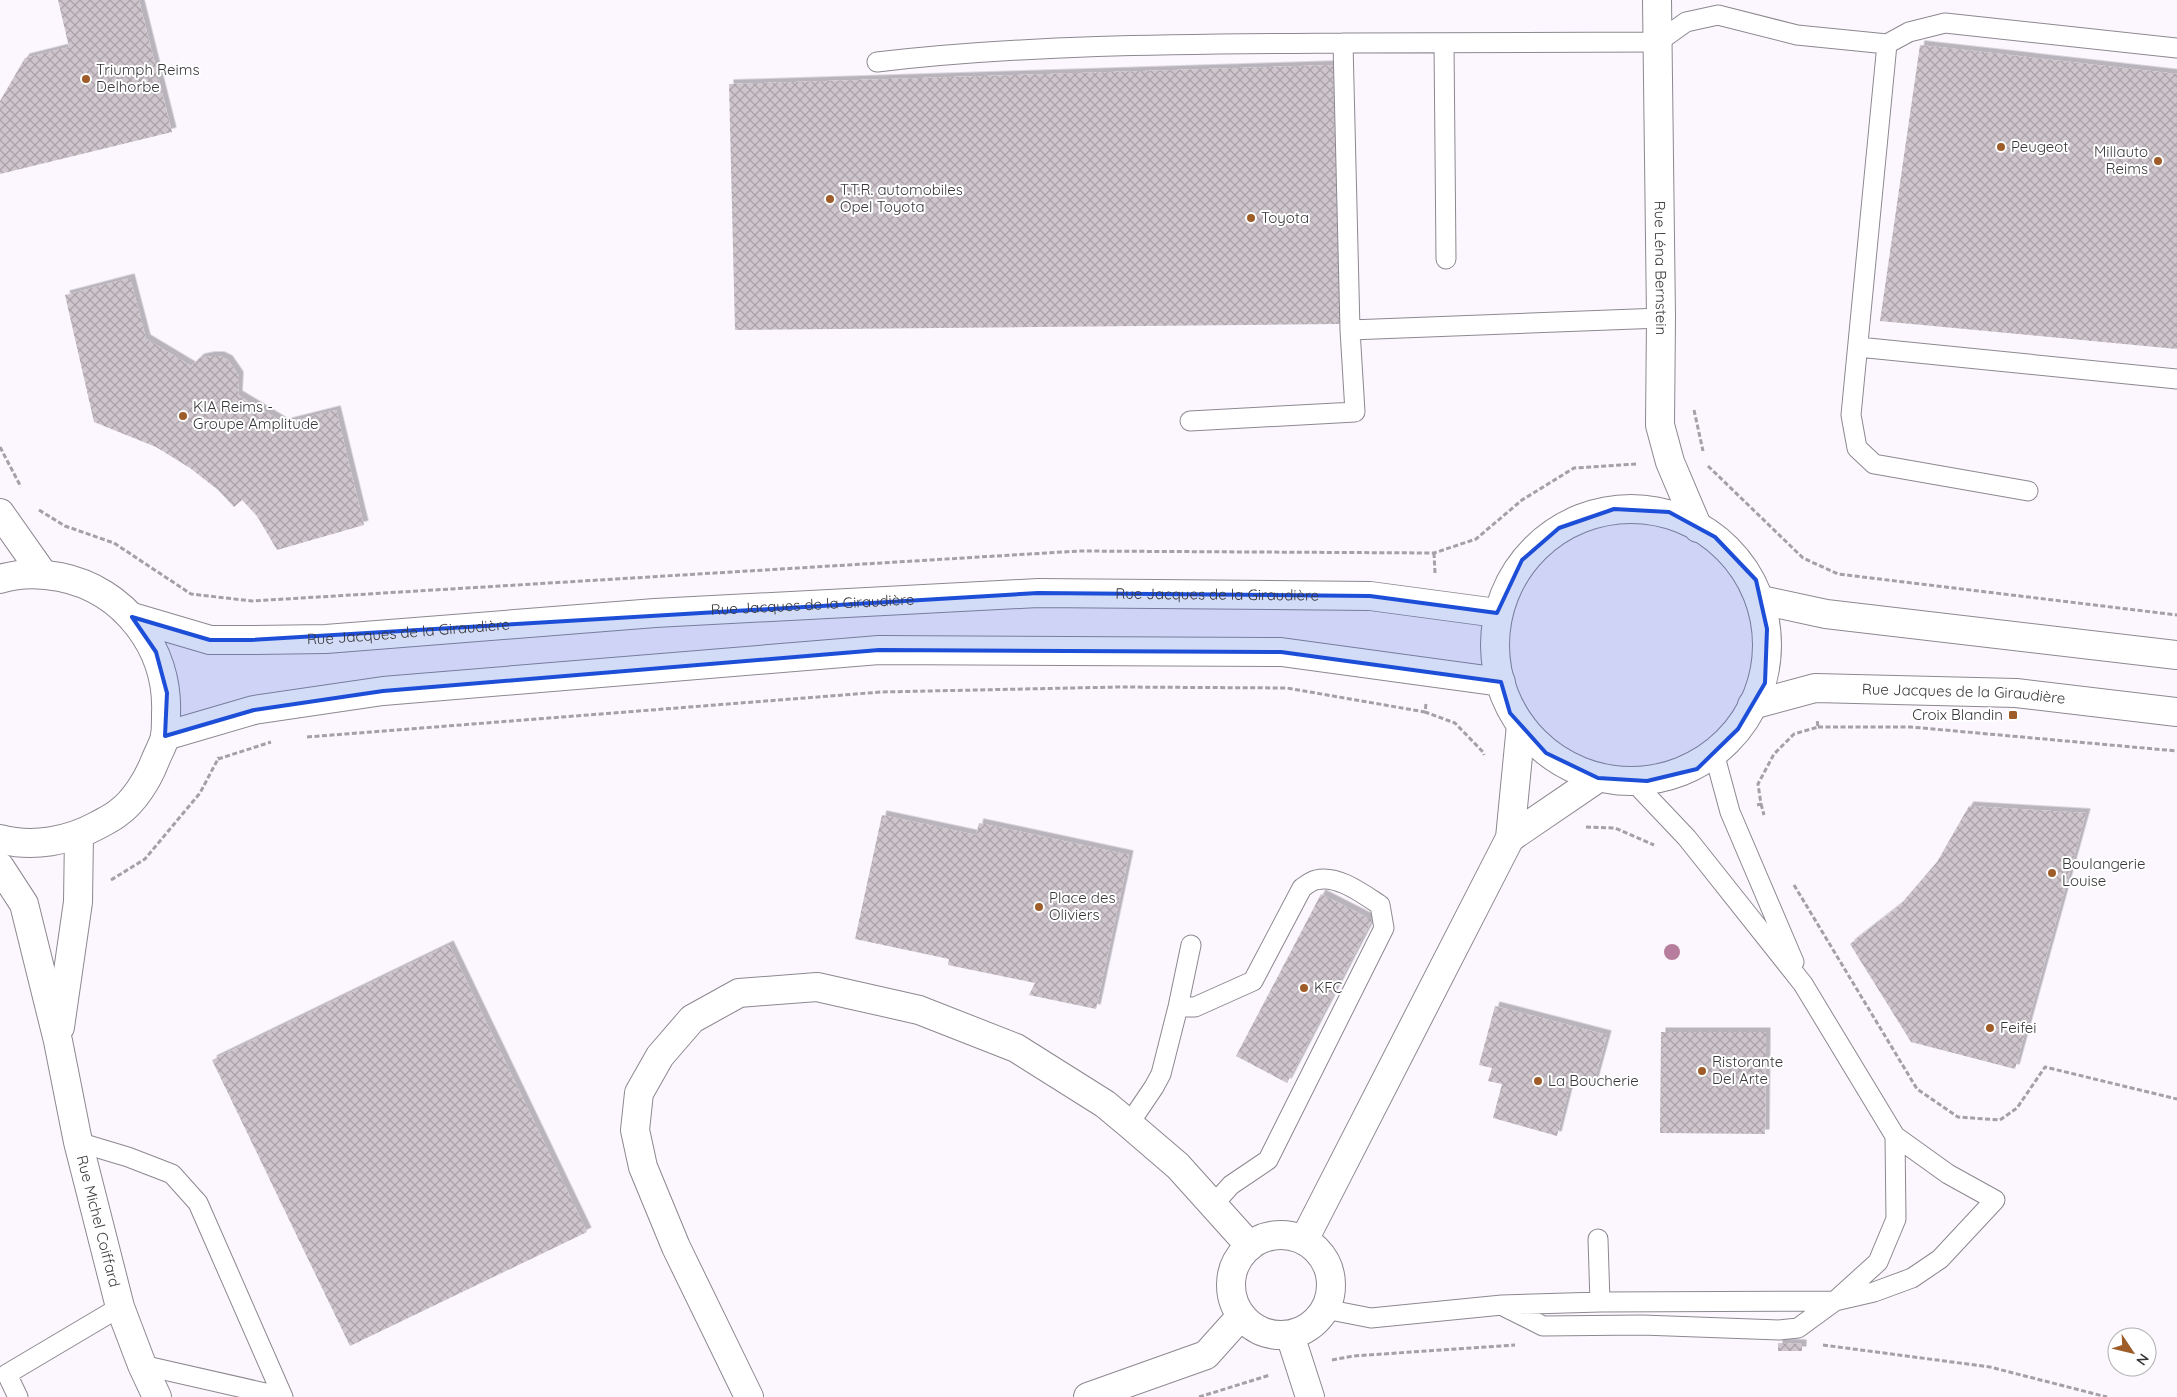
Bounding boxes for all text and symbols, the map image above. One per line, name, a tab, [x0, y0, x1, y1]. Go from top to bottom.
place label: Triumph Reims Delhorbe	[96, 60, 199, 96]
marker: Triumph Reims Delhorbe	[80, 73, 92, 85]
place label: Peugeot	[2011, 137, 2068, 156]
marker: Peugeot	[1995, 141, 2007, 153]
place label: Millauto Reims	[2094, 142, 2148, 178]
marker: Millauto Reims	[2152, 155, 2164, 167]
place label: T.T.R. automobiles Opel Toyota	[840, 180, 963, 216]
marker: T.T.R. automobiles Opel Toyota	[824, 193, 836, 205]
street label: Rue Léna Bernstein	[1651, 201, 1671, 335]
place label: Toyota	[1261, 208, 1309, 227]
marker: Toyota	[1245, 212, 1257, 224]
place label: KIA Reims - Groupe Amplitude	[193, 397, 318, 433]
marker: KIA Reims - Groupe Amplitude	[177, 410, 189, 422]
street label: Rue Jacques de la Giraudière	[1115, 584, 1319, 605]
street label: Rue Jacques de la Giraudière	[710, 589, 915, 619]
street label: Rue Jacques de la Giraudière	[307, 614, 511, 648]
street label: Rue Jacques de la Giraudière	[1862, 679, 2066, 708]
place label: Croix Blandin	[1912, 705, 2003, 724]
marker: Croix Blandin	[2007, 709, 2019, 721]
place label: Boulangerie Louise	[2062, 854, 2146, 890]
marker: Boulangerie Louise	[2046, 867, 2058, 879]
place label: Place des Oliviers	[1049, 888, 1115, 924]
marker: Place des Oliviers	[1033, 901, 1045, 913]
place label: KFC	[1314, 978, 1342, 997]
marker: KFC	[1298, 982, 1310, 994]
place label: Feifei	[2000, 1018, 2036, 1037]
marker: Feifei	[1984, 1022, 1996, 1034]
place label: Ristorante Del Arte	[1712, 1052, 1783, 1088]
marker: Ristorante Del Arte	[1696, 1065, 1708, 1077]
place label: La Boucherie	[1548, 1071, 1639, 1090]
marker: La Boucherie	[1532, 1075, 1544, 1087]
street label: Rue Michel Coiffard	[73, 1153, 125, 1289]
north arrow	[2107, 1327, 2157, 1377]
text: N	[2132, 1350, 2153, 1369]

